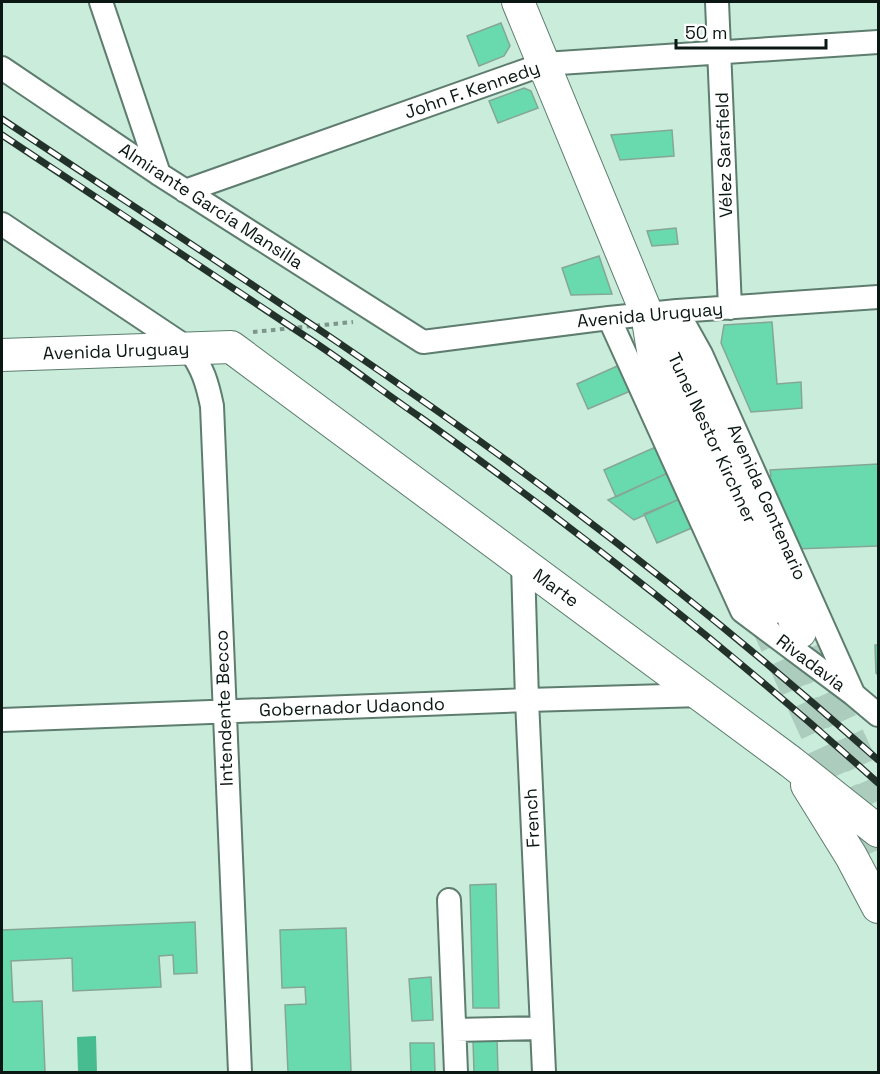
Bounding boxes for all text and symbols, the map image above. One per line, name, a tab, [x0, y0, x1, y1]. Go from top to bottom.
scale bar	[676, 12, 826, 50]
text: 50 m	[685, 21, 727, 44]
street label: John F. Kennedy	[401, 56, 543, 123]
street label: Vélez Sarsfield	[710, 92, 737, 218]
street label: Almirante García Mansilla	[115, 137, 308, 274]
street label: Avenida Uruguay	[576, 297, 724, 332]
street label: Avenida Uruguay	[42, 336, 190, 365]
street label: Tunel Nestor Kirchner	[663, 349, 762, 527]
street label: Avenida Centenario	[723, 420, 812, 583]
street label: Marte	[529, 563, 584, 612]
street label: Rivadavia	[772, 629, 851, 696]
street label: Intendente Becco	[209, 630, 238, 787]
street label: Gobernador Udaondo	[259, 692, 445, 721]
street label: French	[518, 788, 545, 848]

